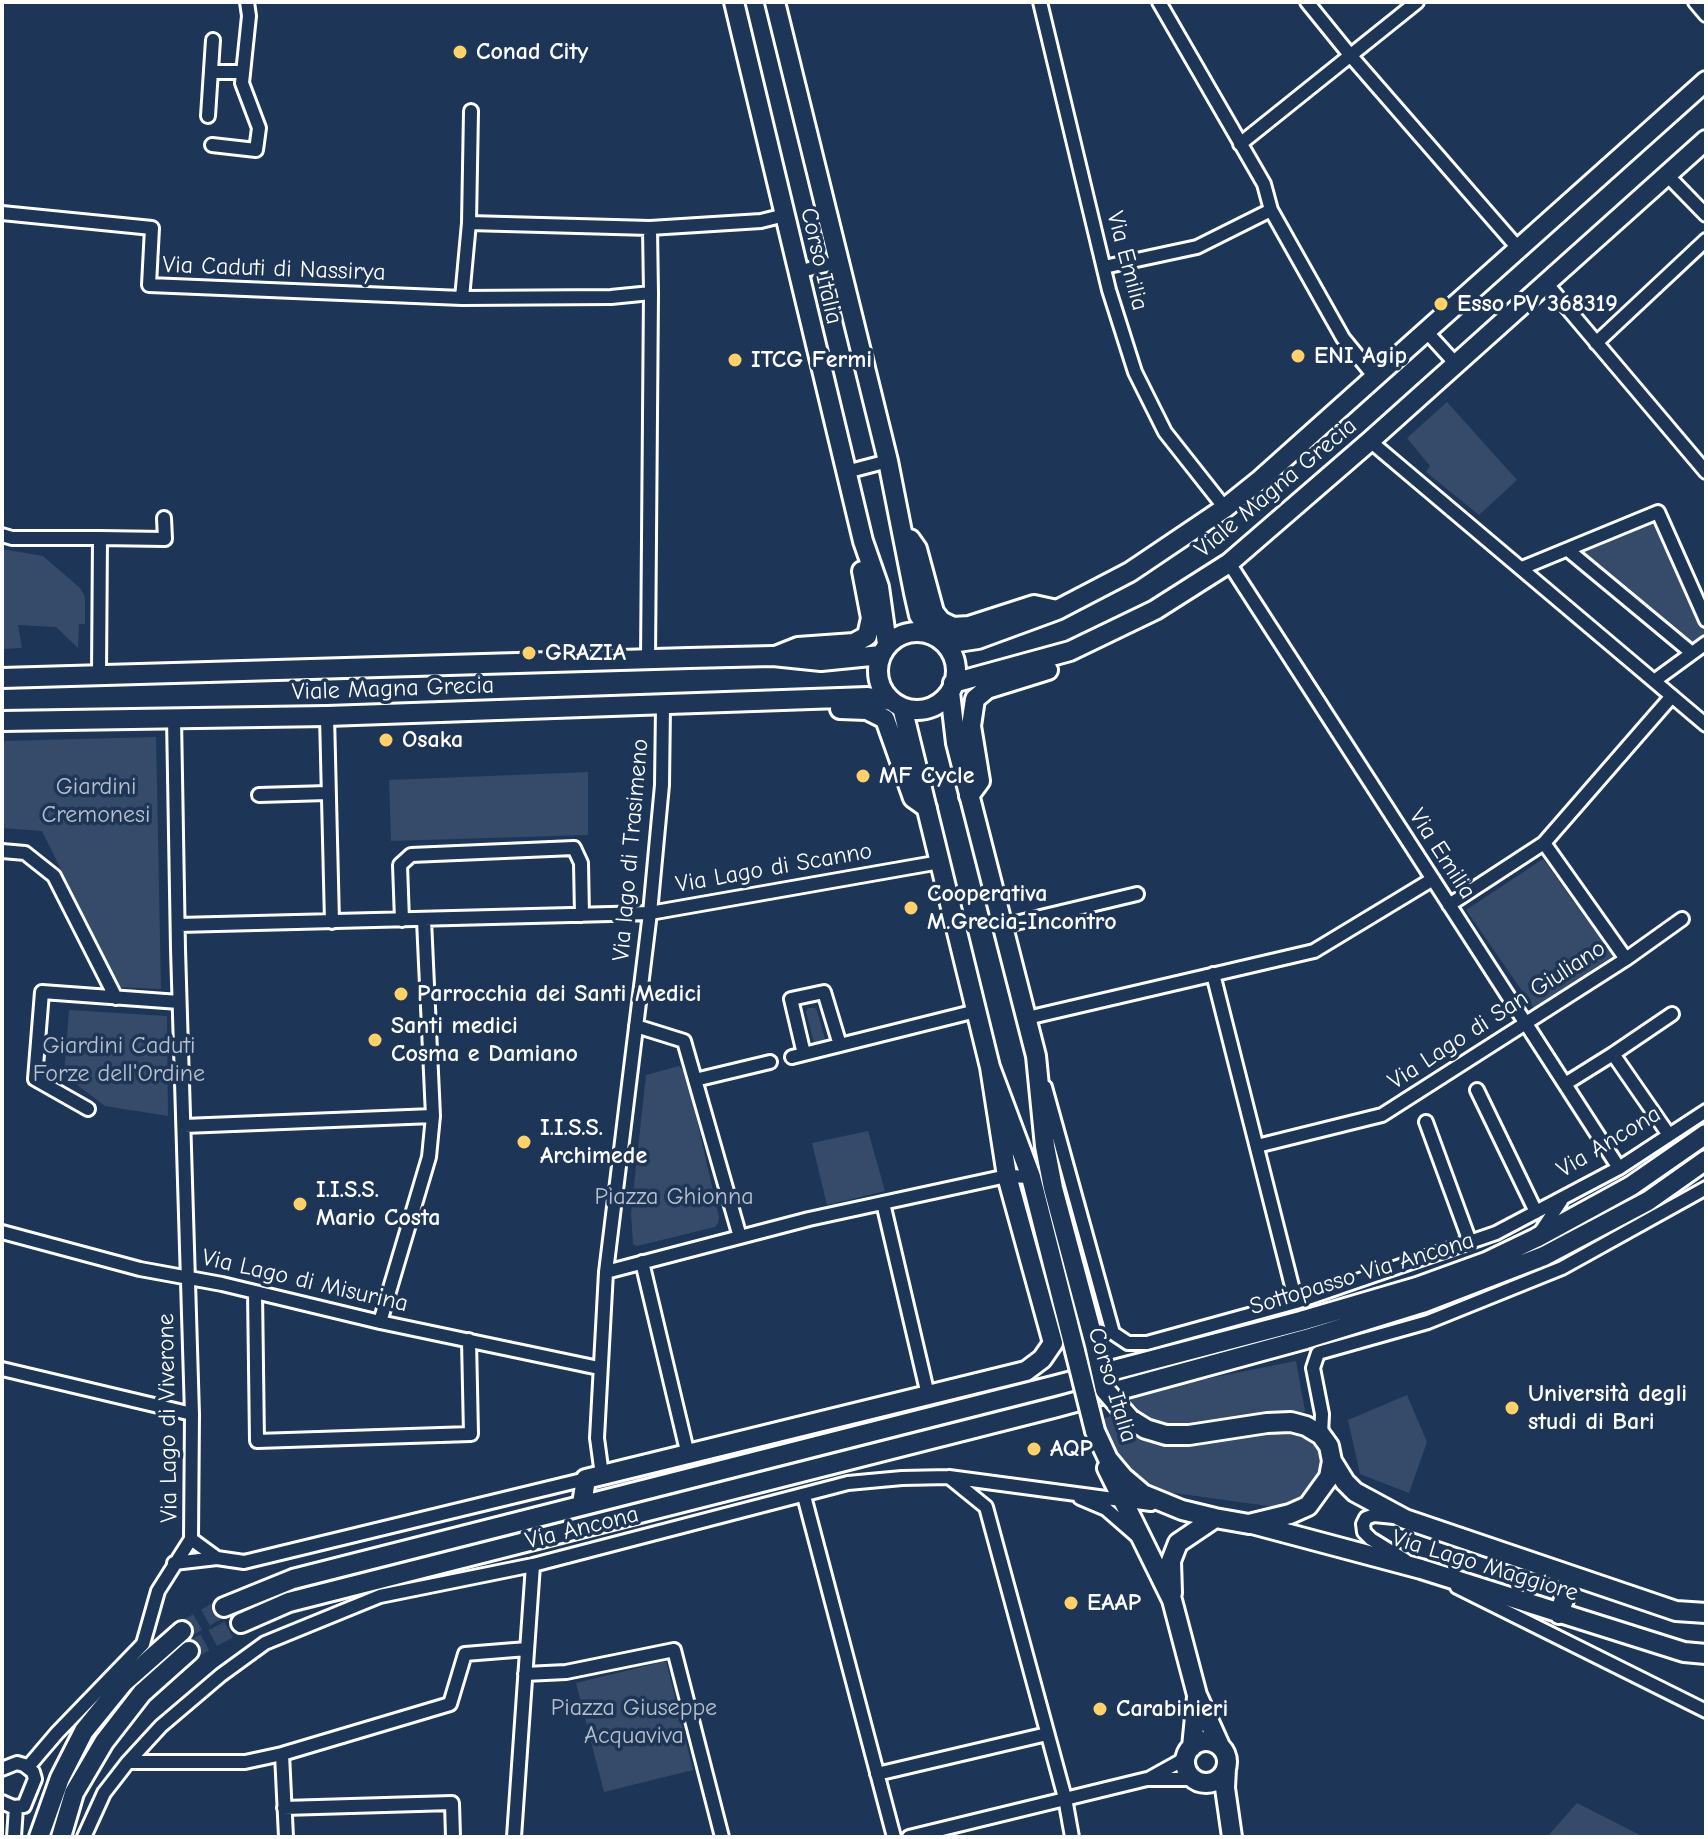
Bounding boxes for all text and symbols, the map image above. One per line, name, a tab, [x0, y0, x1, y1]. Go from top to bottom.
place label: Conad City	[476, 38, 588, 66]
marker: Conad City	[451, 43, 469, 61]
street label: Corso Italia	[794, 205, 848, 327]
street label: Via Emilia	[1100, 208, 1154, 314]
street label: Via Caduti di Nassirya	[162, 251, 386, 287]
place label: Esso PV 368319	[1457, 290, 1618, 318]
marker: Esso PV 368319	[1432, 295, 1450, 313]
place label: ENI Agip	[1314, 342, 1407, 370]
place label: ITCG Fermi	[751, 346, 872, 374]
marker: ENI Agip	[1289, 347, 1307, 365]
marker: ITCG Fermi	[726, 351, 744, 369]
street label: Viale Magna Grecia	[1189, 412, 1363, 564]
place label: GRAZIA	[545, 639, 626, 667]
marker: GRAZIA	[520, 644, 538, 662]
street label: Viale Magna Grecia	[291, 671, 495, 707]
place label: Osaka	[402, 726, 463, 754]
marker: Osaka	[377, 731, 395, 749]
street label: Via lago di Trasimeno	[607, 738, 655, 962]
place label: MF Cycle	[879, 762, 975, 790]
marker: MF Cycle	[854, 767, 872, 785]
park label: Giardini Cremonesi	[41, 773, 151, 829]
street label: Via Emilia	[1402, 804, 1482, 904]
street label: Via Lago di Scanno	[674, 837, 874, 899]
place label: Cooperativa M.Grecia-Incontro	[927, 880, 1117, 936]
marker: Cooperativa M.Grecia-Incontro	[902, 899, 920, 917]
street label: Via Lago di San Giuliano	[1383, 934, 1611, 1096]
place label: Parrocchia dei Santi Medici	[417, 980, 702, 1008]
marker: Parrocchia dei Santi Medici	[392, 985, 410, 1003]
place label: Santi medici Cosma e Damiano	[391, 1012, 578, 1068]
marker: Santi medici Cosma e Damiano	[366, 1031, 384, 1049]
park label: Giardini Caduti Forze dell'Ordine	[33, 1032, 205, 1088]
street label: Via Ancona	[1552, 1100, 1666, 1184]
place label: I.I.S.S. Archimede	[540, 1114, 647, 1170]
marker: I.I.S.S. Archimede	[515, 1133, 533, 1151]
place label: I.I.S.S. Mario Costa	[316, 1176, 441, 1232]
park label: Piazza Ghionna	[594, 1183, 754, 1211]
marker: I.I.S.S. Mario Costa	[291, 1195, 309, 1213]
street label: Sottopasso Via Ancona	[1246, 1226, 1478, 1322]
street label: Via Lago di Misurina	[199, 1243, 411, 1319]
street label: Via Lago di Viverone	[152, 1313, 184, 1523]
street label: Corso Italia	[1081, 1324, 1143, 1446]
place label: Università degli studi di Bari	[1528, 1380, 1687, 1436]
marker: Università degli studi di Bari	[1503, 1399, 1521, 1417]
place label: AQP	[1050, 1435, 1093, 1463]
marker: AQP	[1025, 1440, 1043, 1458]
street label: Via Ancona	[522, 1500, 642, 1556]
street label: Via Lago Maggiore	[1388, 1524, 1582, 1608]
place label: EAAP	[1087, 1589, 1141, 1617]
marker: EAAP	[1062, 1594, 1080, 1612]
park label: Piazza Giuseppe Acquaviva	[551, 1694, 717, 1750]
place label: Carabinieri	[1116, 1695, 1228, 1723]
marker: Carabinieri	[1091, 1700, 1109, 1718]

